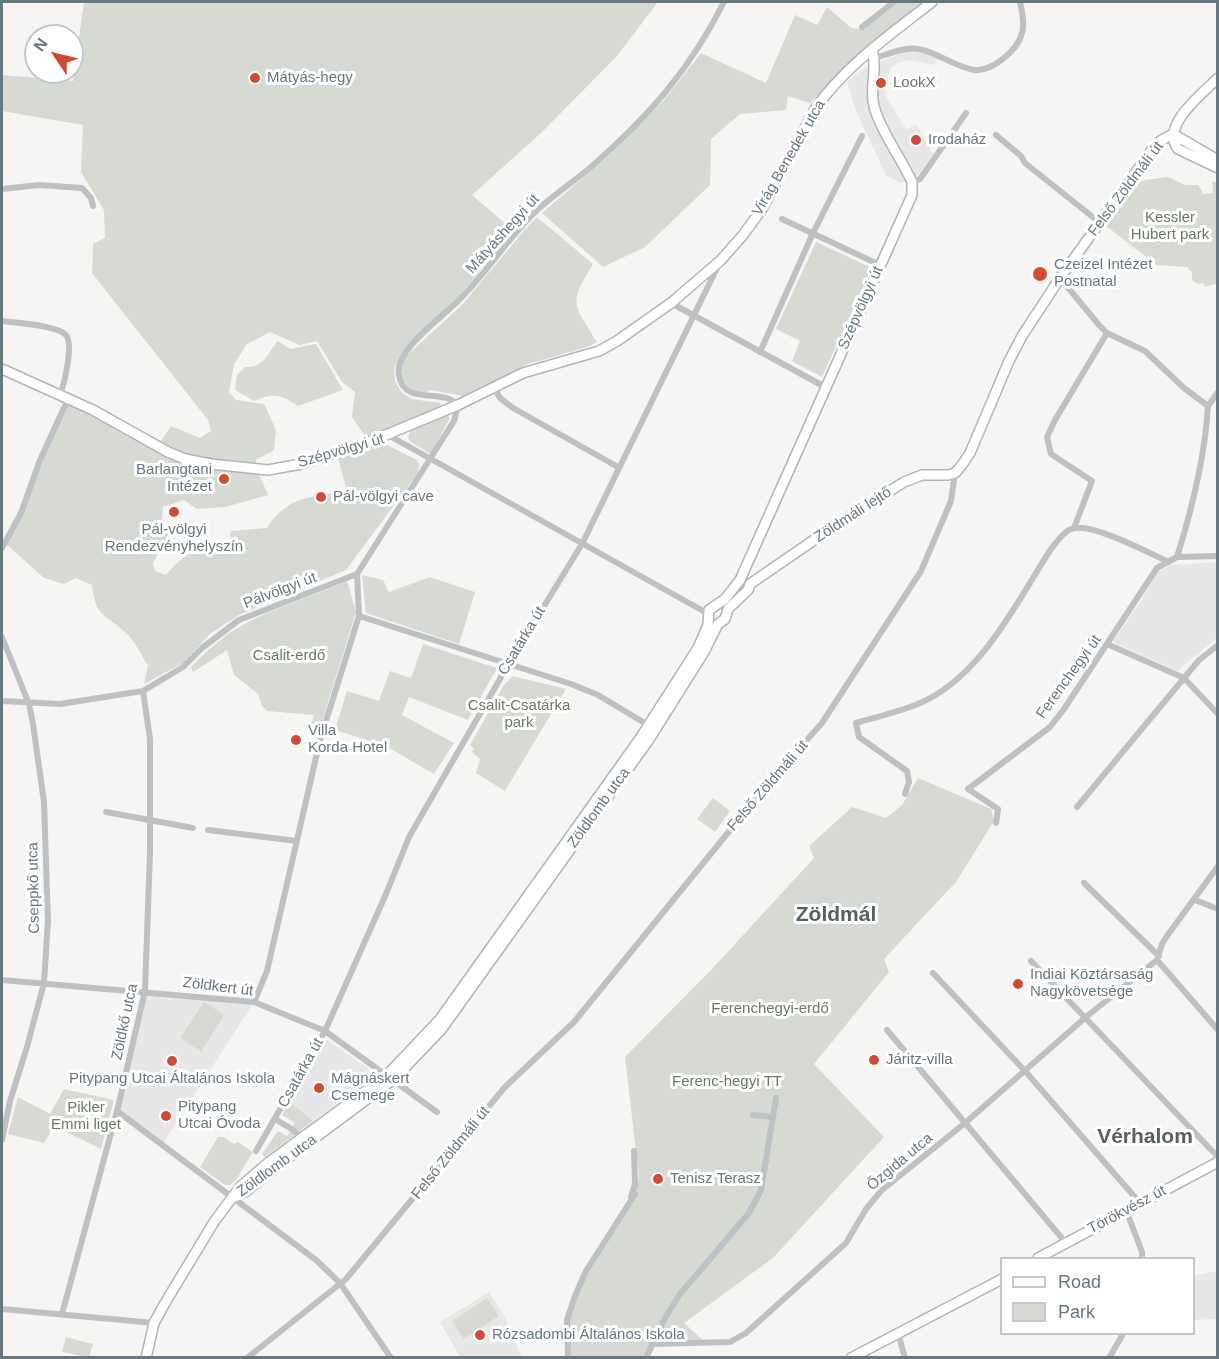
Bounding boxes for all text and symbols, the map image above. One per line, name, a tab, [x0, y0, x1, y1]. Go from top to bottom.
north arrow	[24, 24, 84, 84]
text: N	[30, 35, 51, 54]
place label: Mátyás-hegy	[267, 69, 353, 87]
marker: Mátyás-hegy	[248, 71, 262, 85]
place label: LookX	[893, 74, 936, 92]
marker: LookX	[874, 76, 888, 90]
street label: Virág Benedek utca	[749, 97, 829, 219]
place label: Irodaház	[928, 131, 986, 149]
marker: Irodaház	[909, 133, 923, 147]
street label: Felső Zöldmáli út	[1084, 138, 1168, 240]
street label: Mátyáshegyi út	[463, 190, 543, 278]
park label: Kessler Hubert park	[1131, 209, 1209, 244]
place label: Czeizel Intézet Postnatal	[1054, 256, 1152, 291]
street label: Szépvölgyi út	[835, 264, 887, 352]
marker: Czeizel Intézet Postnatal	[1031, 265, 1049, 283]
street label: Szépvölgyi út	[296, 430, 386, 472]
place label: Barlangtani Intézet	[136, 461, 212, 496]
marker: Barlangtani Intézet	[217, 472, 231, 486]
street label: Zöldmáli lejtő	[811, 483, 895, 547]
place label: Pál-völgyi cave	[333, 488, 434, 506]
marker: Pál-völgyi cave	[314, 490, 328, 504]
marker: Pál-völgyi Rendezvényhelyszín	[167, 505, 181, 519]
place label: Pál-völgyi Rendezvényhelyszín	[105, 521, 243, 556]
street label: Pálvölgyi út	[241, 569, 319, 613]
street label: Csatárka út	[495, 603, 549, 679]
street label: Ferenchegyi út	[1033, 632, 1105, 722]
park label: Csalit-erdő	[253, 647, 325, 665]
park label: Csalit-Csatárka park	[468, 697, 570, 732]
place label: Villa Korda Hotel	[308, 722, 387, 757]
marker: Villa Korda Hotel	[289, 733, 303, 747]
street label: Felső Zöldmáli út	[724, 737, 812, 835]
street label: Zöldlomb utca	[564, 765, 634, 851]
street label: Cseppkő utca	[24, 842, 44, 934]
district label: Zöldmál	[796, 902, 876, 928]
place label: Indiai Köztársaság Nagykövetsége	[1030, 966, 1153, 1001]
street label: Zöldkert út	[182, 974, 254, 1000]
marker: Indiai Köztársaság Nagykövetsége	[1011, 977, 1025, 991]
street label: Zöldkő utca	[108, 982, 142, 1062]
park label: Ferenchegyi-erdő	[711, 1000, 829, 1018]
street label: Csatárka út	[275, 1035, 327, 1111]
place label: Járitz-villa	[886, 1051, 953, 1069]
marker: Járitz-villa	[867, 1053, 881, 1067]
marker: Pitypang Utcai Általános Iskola	[165, 1054, 179, 1068]
place label: Pitypang Utcai Általános Iskola	[69, 1070, 275, 1088]
place label: Mágnáskert Csemege	[331, 1070, 409, 1105]
park label: Ferenc-hegyi TT	[672, 1073, 782, 1091]
marker: Mágnáskert Csemege	[312, 1081, 326, 1095]
place label: Pitypang Utcai Óvoda	[178, 1098, 261, 1133]
park label: Pikler Emmi liget	[51, 1099, 121, 1134]
street label: Felső Zöldmáli út	[408, 1103, 494, 1203]
marker: Pitypang Utcai Óvoda	[159, 1109, 173, 1123]
district label: Vérhalom	[1097, 1124, 1193, 1150]
street label: Őzgida utca	[864, 1129, 936, 1195]
street label: Zöldlomb utca	[234, 1131, 320, 1201]
place label: Tenisz Terasz	[670, 1170, 761, 1188]
marker: Tenisz Terasz	[651, 1172, 665, 1186]
street label: Törökvész út	[1085, 1182, 1169, 1238]
legend	[1000, 1257, 1195, 1335]
text: Road	[1058, 1272, 1101, 1292]
text: Park	[1058, 1302, 1095, 1322]
place label: Rózsadombi Általános Iskola	[492, 1326, 685, 1344]
marker: Rózsadombi Általános Iskola	[473, 1328, 487, 1342]

